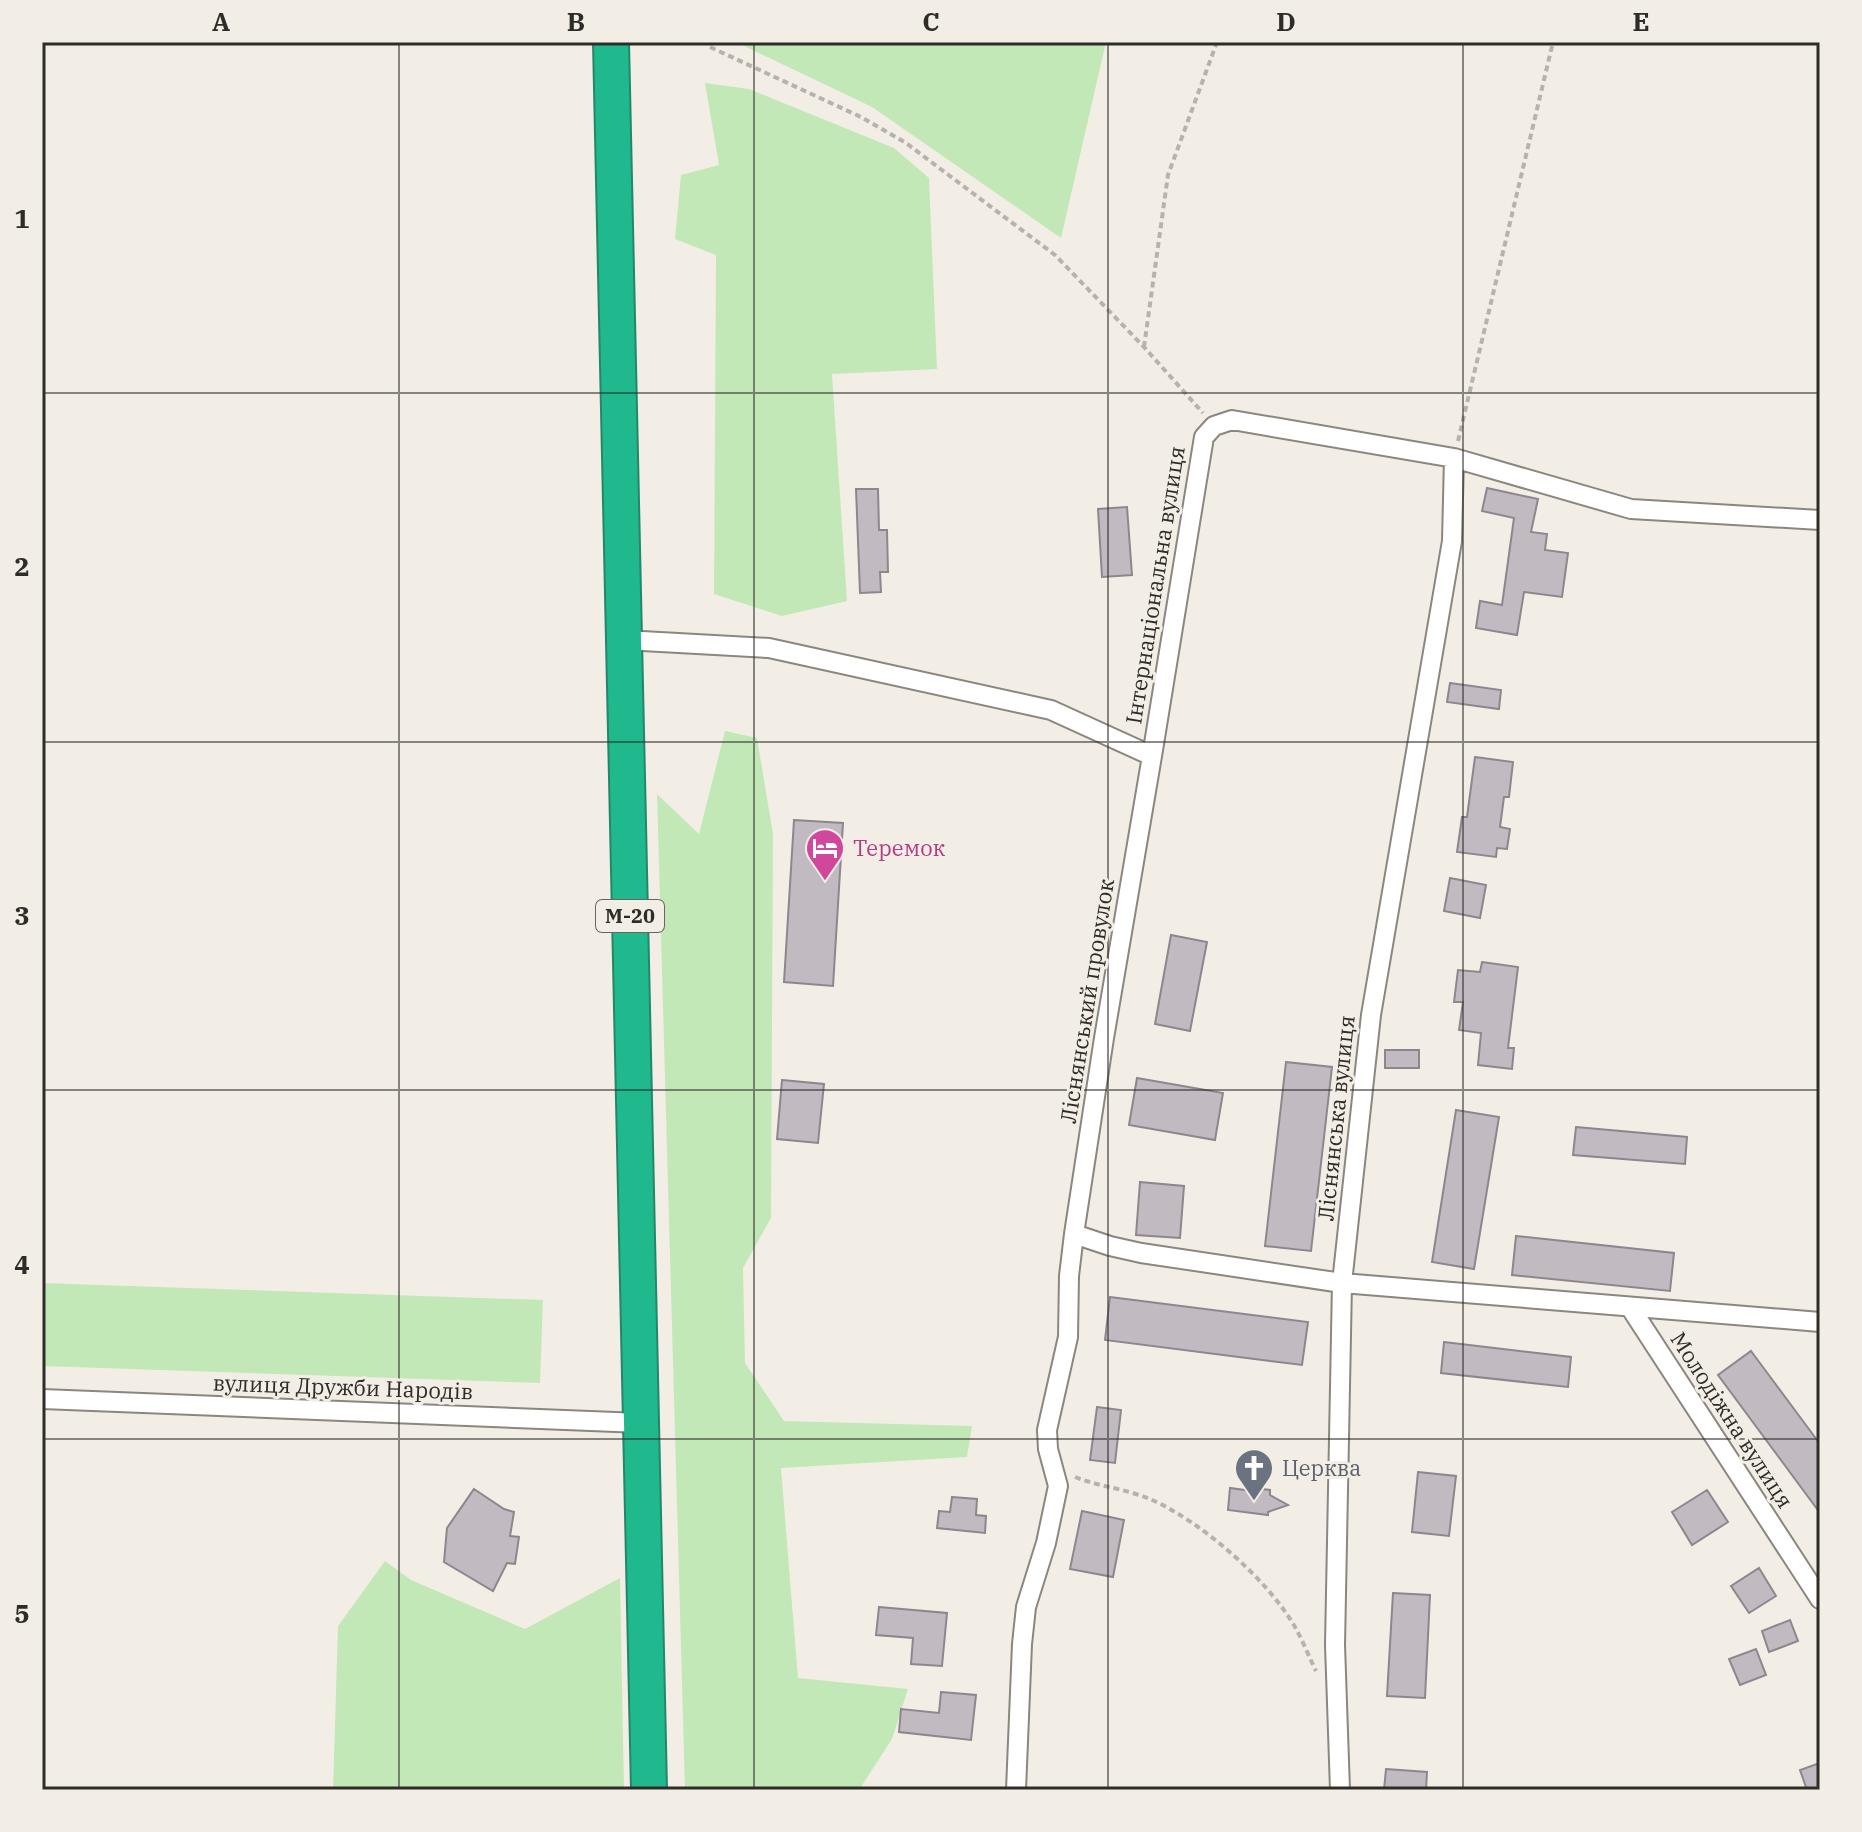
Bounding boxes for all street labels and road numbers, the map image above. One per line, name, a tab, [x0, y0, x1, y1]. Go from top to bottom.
street label: Інтернаціональна вулиця	[1118, 444, 1191, 726]
street label: Ліснянський провулок	[1053, 876, 1120, 1125]
road number: М-20	[596, 900, 664, 932]
street label: Ліснянська вулиця	[1310, 1014, 1361, 1222]
street label: Молодіжна вулиця	[1665, 1326, 1800, 1513]
street label: вулиця Дружби Народів	[212, 1367, 474, 1406]

